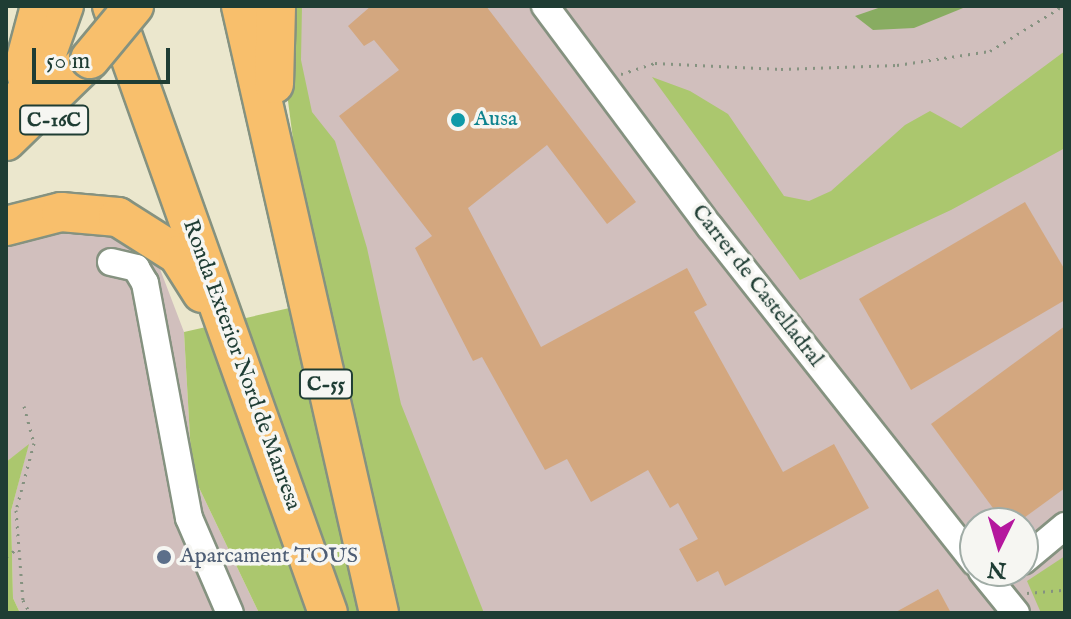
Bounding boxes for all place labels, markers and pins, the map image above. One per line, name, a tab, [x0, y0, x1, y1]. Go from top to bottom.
place label: Ausa	[474, 107, 518, 133]
marker: Ausa	[449, 111, 467, 129]
place label: Aparcament TOUS	[180, 544, 358, 570]
marker: Aparcament TOUS	[155, 548, 173, 566]

